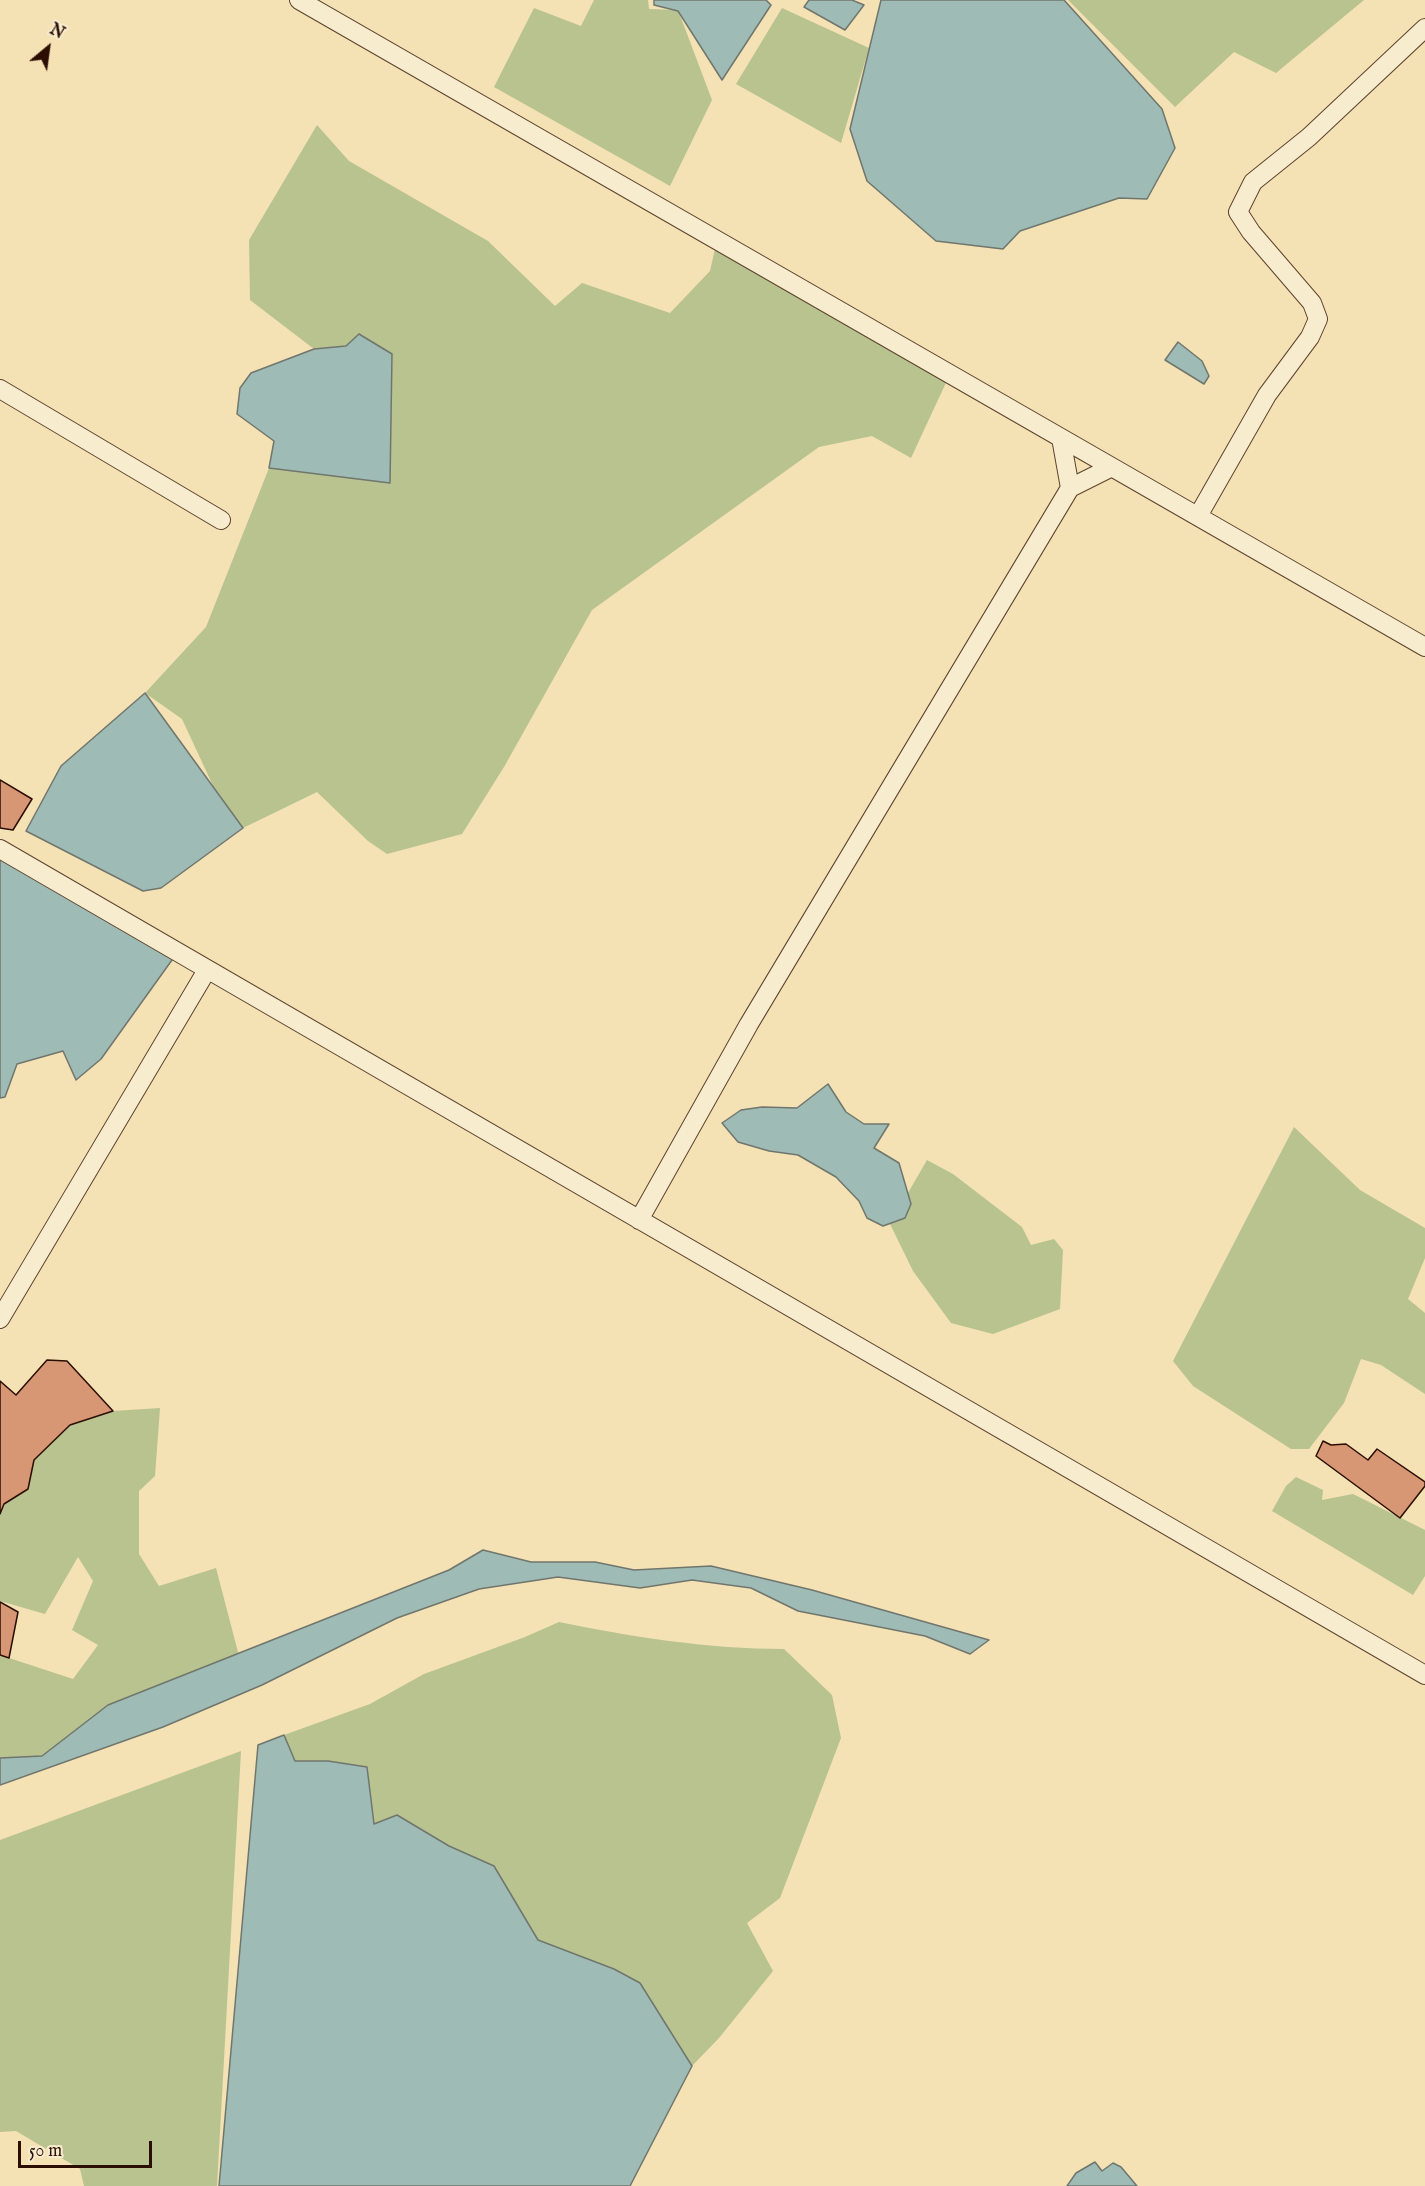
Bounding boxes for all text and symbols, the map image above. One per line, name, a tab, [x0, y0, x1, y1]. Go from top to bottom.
north arrow	[18, 18, 78, 78]
text: N	[46, 20, 68, 44]
scale bar	[21, 2129, 154, 2167]
text: 50 m	[29, 2140, 62, 2163]

